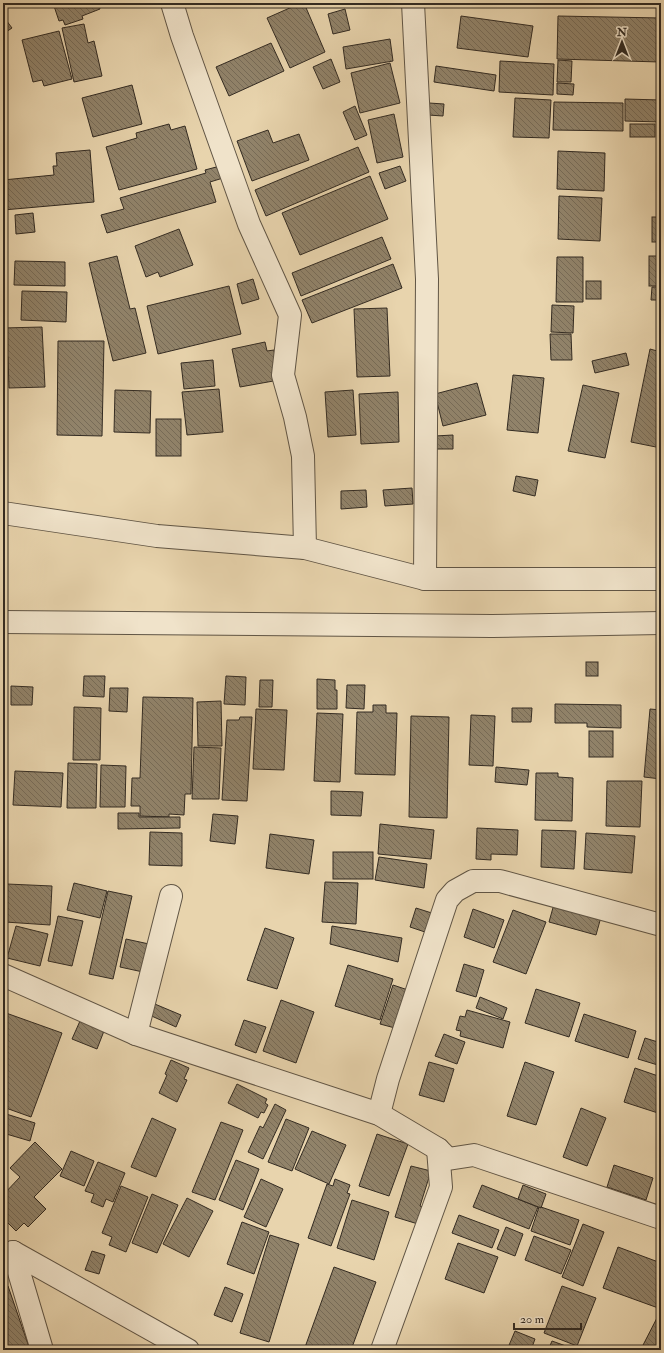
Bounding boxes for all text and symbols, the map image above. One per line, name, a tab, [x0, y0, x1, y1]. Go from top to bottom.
north arrow	[602, 22, 642, 62]
text: N	[616, 26, 628, 39]
scale bar	[514, 1305, 581, 1331]
text: 20 m	[520, 1312, 545, 1327]

